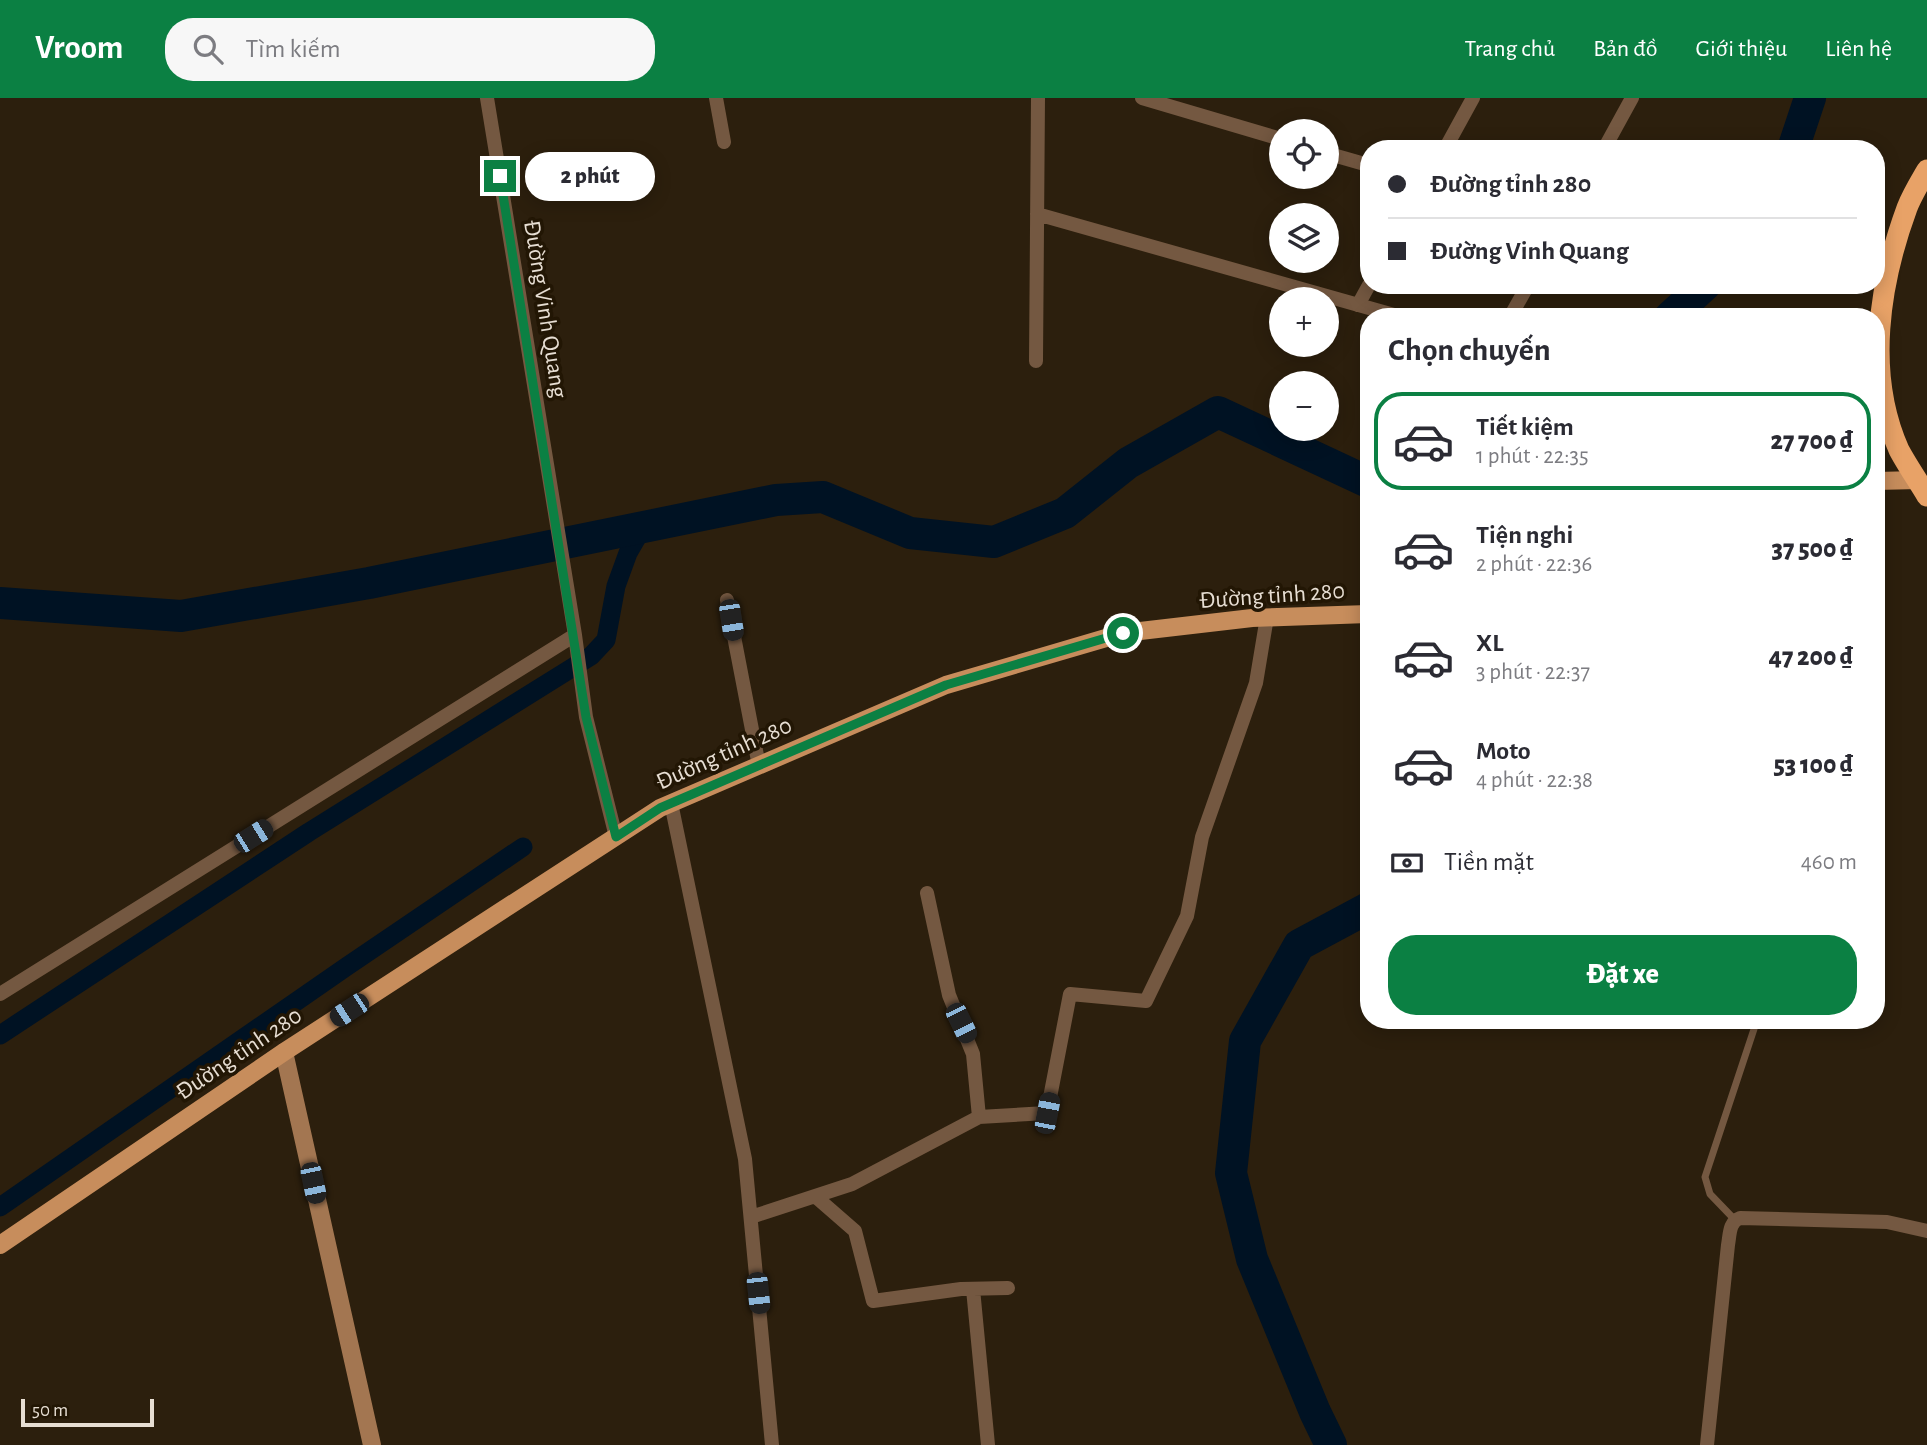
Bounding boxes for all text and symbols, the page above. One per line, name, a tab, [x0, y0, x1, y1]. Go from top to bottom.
search box	[165, 18, 655, 81]
icon: search	[189, 30, 227, 68]
text: Vroom	[35, 32, 123, 65]
text: Tìm kiếm	[245, 36, 341, 62]
text: Trang chủ	[1465, 37, 1555, 61]
text: Bản đồ	[1593, 37, 1657, 61]
text: Giới thiệu	[1695, 37, 1787, 61]
text: Liên hệ	[1825, 37, 1892, 61]
map controls	[1269, 119, 1339, 441]
button: locate	[1269, 119, 1339, 189]
callout: 2 phút	[524, 152, 654, 200]
route end	[484, 160, 516, 192]
text: 2 phút	[561, 165, 619, 188]
text: Đường tỉnh 280	[1430, 171, 1591, 197]
button: layers	[1269, 203, 1339, 273]
street label: Đường Vinh Quang	[519, 219, 571, 400]
text: Đường Vinh Quang	[1430, 238, 1629, 264]
button: +	[1269, 287, 1339, 357]
text: Chọn chuyến	[1388, 334, 1551, 366]
button: −	[1269, 371, 1339, 441]
icon: car	[1392, 410, 1455, 473]
text: Tiết kiệm	[1476, 414, 1574, 440]
text: 27 700 ₫	[1770, 428, 1853, 454]
text: 1 phút · 22:35	[1476, 445, 1589, 468]
icon: car	[1392, 518, 1455, 581]
text: Tiện nghi	[1476, 522, 1573, 548]
text: 37 500 ₫	[1772, 536, 1853, 562]
text: 2 phút · 22:36	[1476, 553, 1592, 576]
street label: Đường tỉnh 280	[1198, 579, 1346, 613]
car	[718, 598, 745, 642]
route start	[1107, 617, 1139, 649]
icon: car	[1392, 626, 1455, 689]
text: XL	[1476, 630, 1503, 656]
text: 47 200 ₫	[1769, 644, 1853, 670]
text: 3 phút · 22:37	[1476, 661, 1590, 684]
street label: Đường tỉnh 280	[652, 713, 796, 795]
icon: car	[1392, 734, 1455, 797]
text: Moto	[1476, 738, 1531, 764]
text: 53 100 ₫	[1773, 752, 1853, 778]
text: 4 phút · 22:38	[1476, 769, 1593, 792]
car	[230, 816, 277, 856]
icon: cash	[1388, 844, 1426, 882]
text: Tiền mặt	[1444, 849, 1534, 875]
text: 460 m	[1801, 851, 1857, 874]
button: Đặt xe	[1388, 935, 1857, 1015]
car	[326, 990, 373, 1030]
car	[943, 1000, 980, 1046]
street label: Đường tỉnh 280	[172, 1003, 306, 1105]
car	[1033, 1090, 1062, 1136]
car	[299, 1160, 328, 1206]
car	[746, 1271, 771, 1315]
scale bar	[21, 1396, 154, 1428]
text: 50 m	[32, 1401, 68, 1420]

